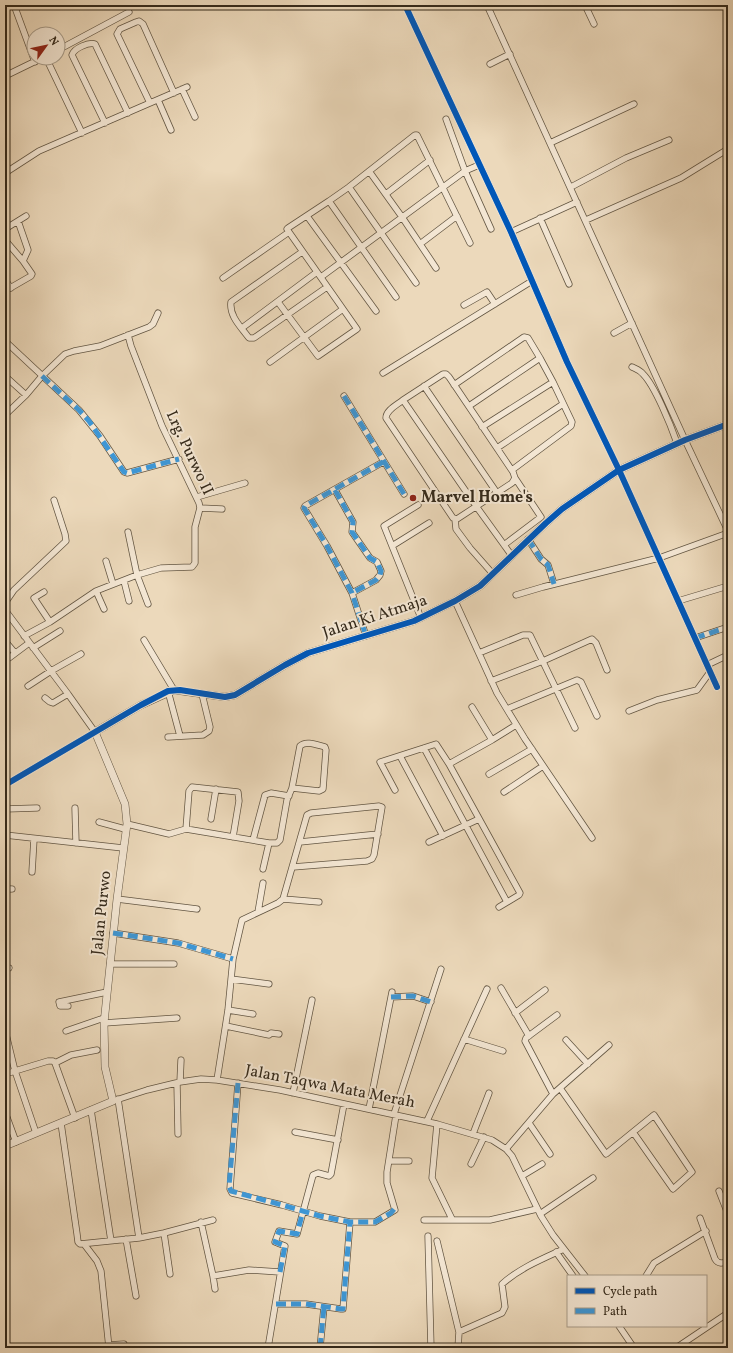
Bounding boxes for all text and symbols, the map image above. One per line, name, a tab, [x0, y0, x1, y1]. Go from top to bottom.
north arrow	[26, 26, 66, 66]
text: N	[45, 34, 62, 49]
street label: Lrg. Purwo II	[160, 407, 218, 499]
place label: Marvel Home's	[421, 487, 533, 509]
marker: Marvel Home's	[408, 493, 418, 503]
street label: Jalan Ki Atmaja	[320, 590, 430, 644]
street label: Jalan Purwo	[87, 870, 117, 956]
street label: Jalan Taqwa Mata Merah	[243, 1060, 417, 1114]
legend	[567, 1275, 707, 1327]
text: Cycle path	[603, 1284, 658, 1300]
text: Path	[603, 1304, 627, 1320]

